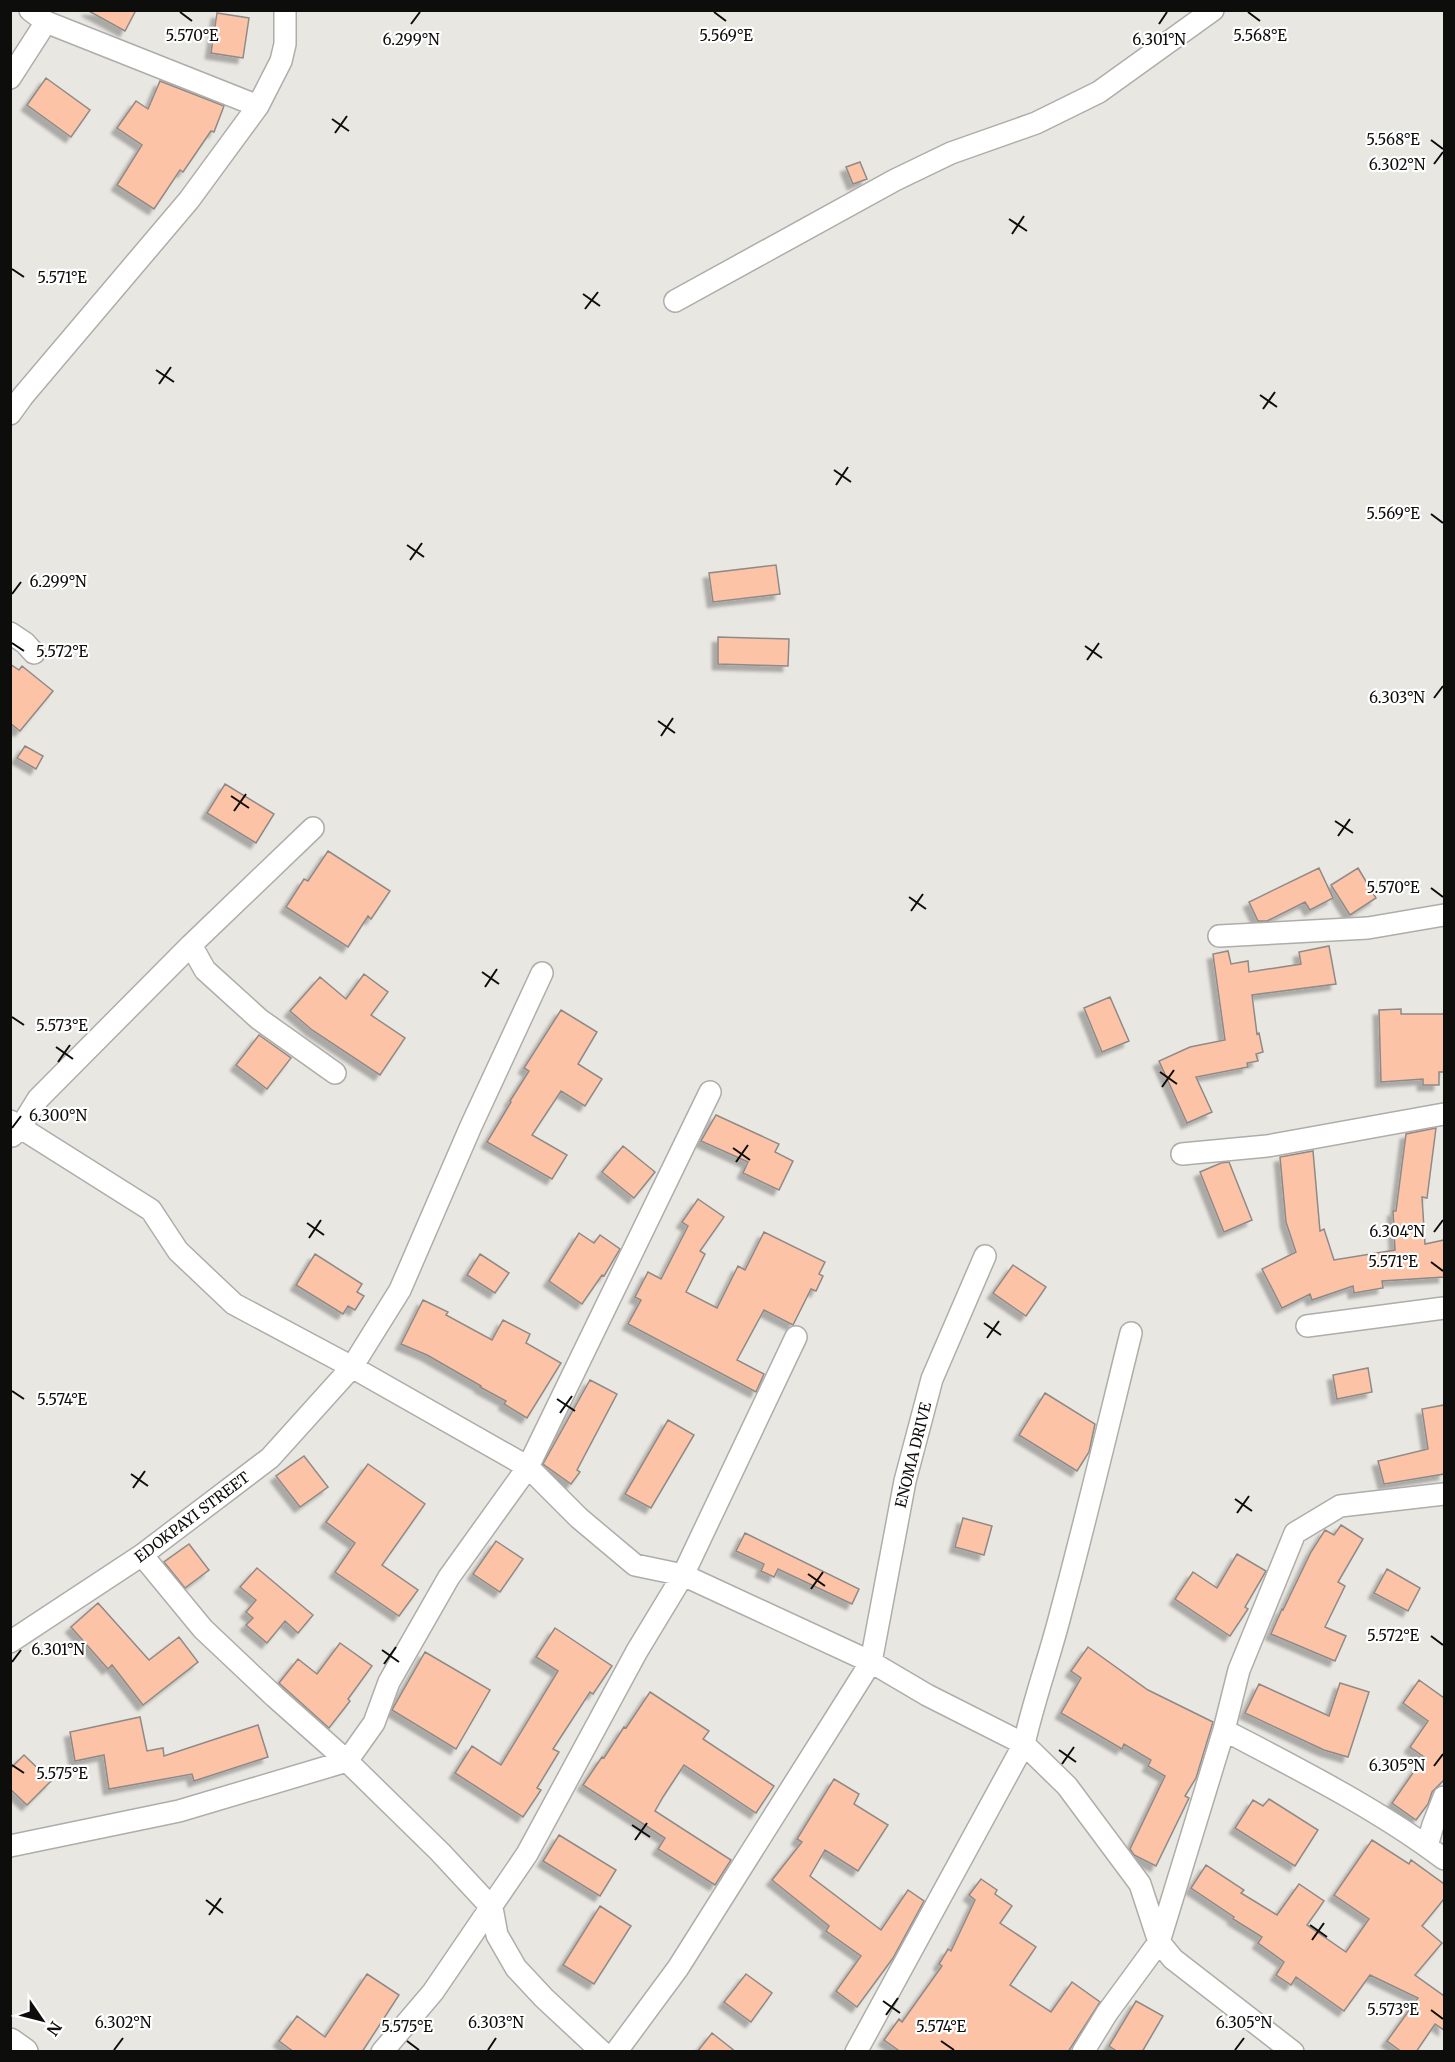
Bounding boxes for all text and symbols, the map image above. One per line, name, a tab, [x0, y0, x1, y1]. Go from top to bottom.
text: 5.570°E	[166, 26, 219, 45]
text: 5.569°E	[699, 26, 753, 45]
text: 5.568°E	[1233, 26, 1287, 45]
text: 6.299°N	[382, 30, 440, 49]
text: 6.301°N	[1132, 30, 1186, 49]
text: 5.568°E	[1366, 130, 1420, 149]
text: 6.302°N	[1369, 155, 1426, 174]
text: 5.571°E	[37, 268, 87, 287]
text: 5.569°E	[1366, 504, 1420, 523]
text: 6.299°N	[29, 572, 87, 591]
text: 5.572°E	[36, 642, 89, 661]
text: 6.303°N	[1369, 688, 1425, 707]
text: 5.570°E	[1367, 878, 1420, 897]
text: 5.573°E	[36, 1016, 88, 1035]
text: 6.300°N	[29, 1106, 87, 1125]
text: 6.304°N	[1369, 1222, 1425, 1241]
text: 5.571°E	[1368, 1252, 1418, 1271]
text: 5.574°E	[37, 1390, 87, 1409]
street label: ENOMA DRIVE	[891, 1400, 935, 1510]
street label: EDOKPAYI STREET	[131, 1467, 254, 1566]
text: 5.572°E	[1367, 1626, 1420, 1645]
text: 6.301°N	[31, 1640, 85, 1659]
text: 6.305°N	[1369, 1756, 1426, 1775]
text: 5.575°E	[36, 1764, 88, 1783]
north arrow	[12, 1990, 72, 2050]
text: 5.573°E	[1367, 2000, 1419, 2019]
text: 6.302°N	[95, 2013, 152, 2032]
text: 6.303°N	[468, 2013, 524, 2032]
text: 6.305°N	[1216, 2013, 1273, 2032]
text: 5.575°E	[381, 2017, 433, 2036]
text: 5.574°E	[916, 2017, 966, 2036]
text: N	[42, 2018, 66, 2040]

